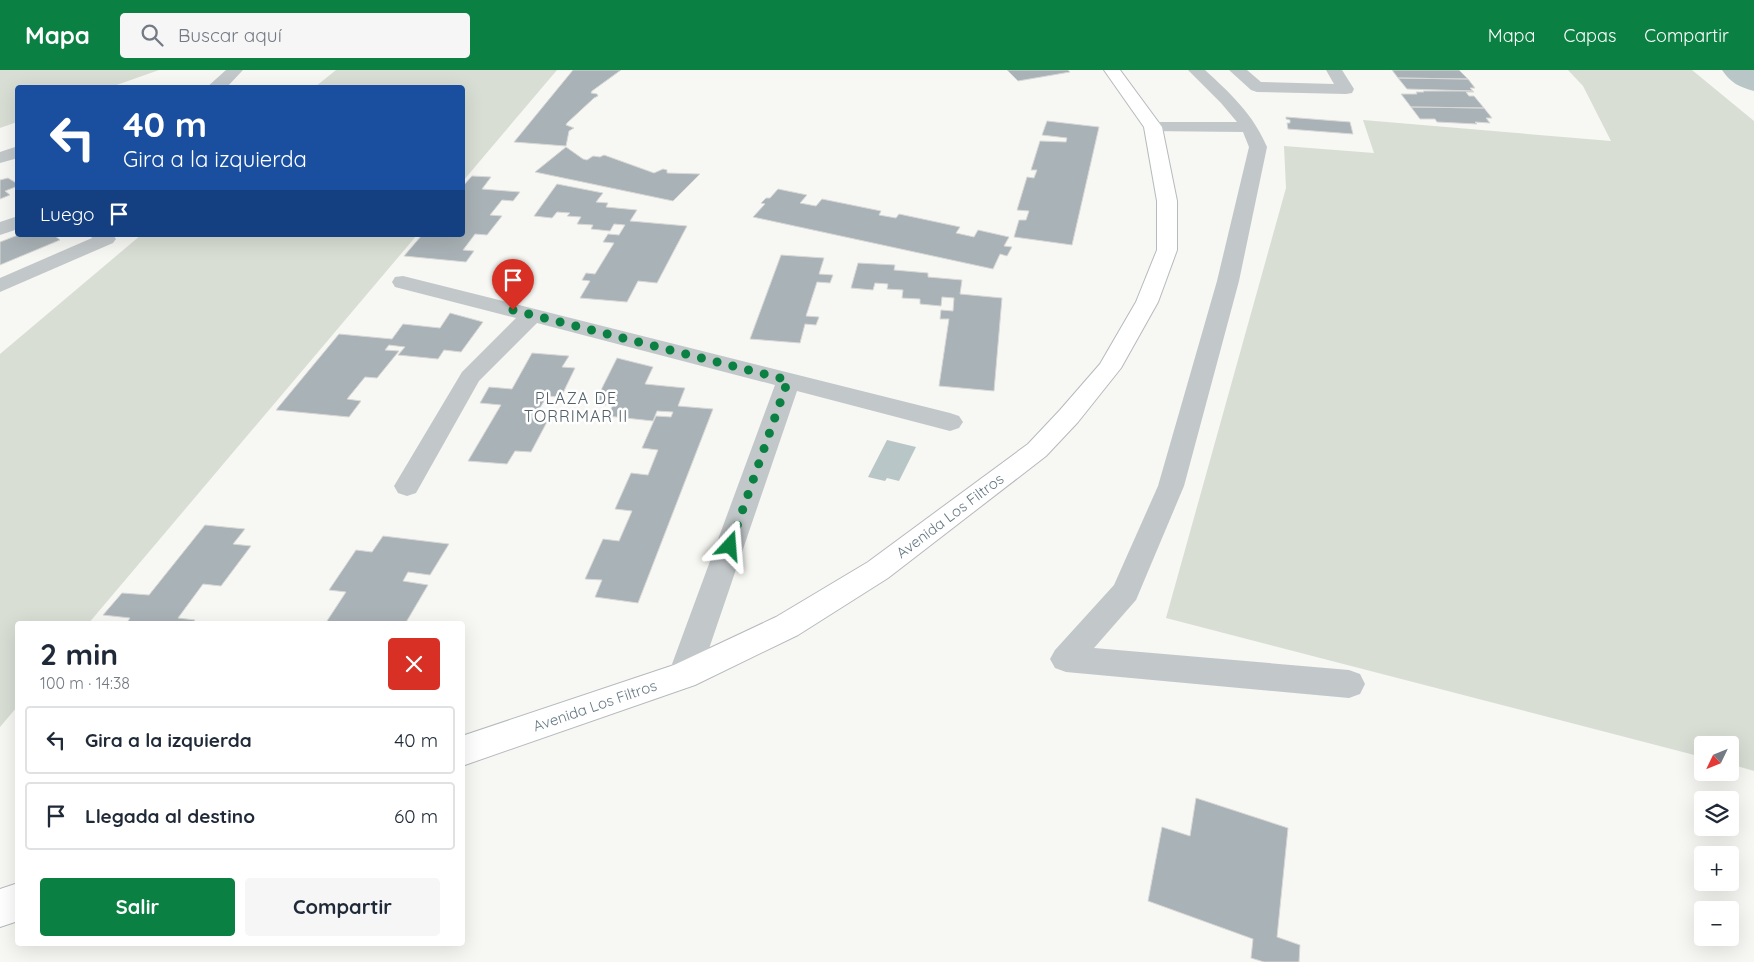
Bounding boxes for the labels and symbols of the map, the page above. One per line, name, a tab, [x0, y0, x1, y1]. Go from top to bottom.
pin	[492, 259, 534, 310]
district label: PLAZA DE TORRIMAR II	[524, 388, 628, 426]
street label: Avenida Los Filtros	[892, 469, 1007, 562]
position arrow	[703, 519, 755, 571]
street label: Avenida Los Filtros	[530, 675, 659, 736]
north arrow	[1694, 736, 1739, 781]

